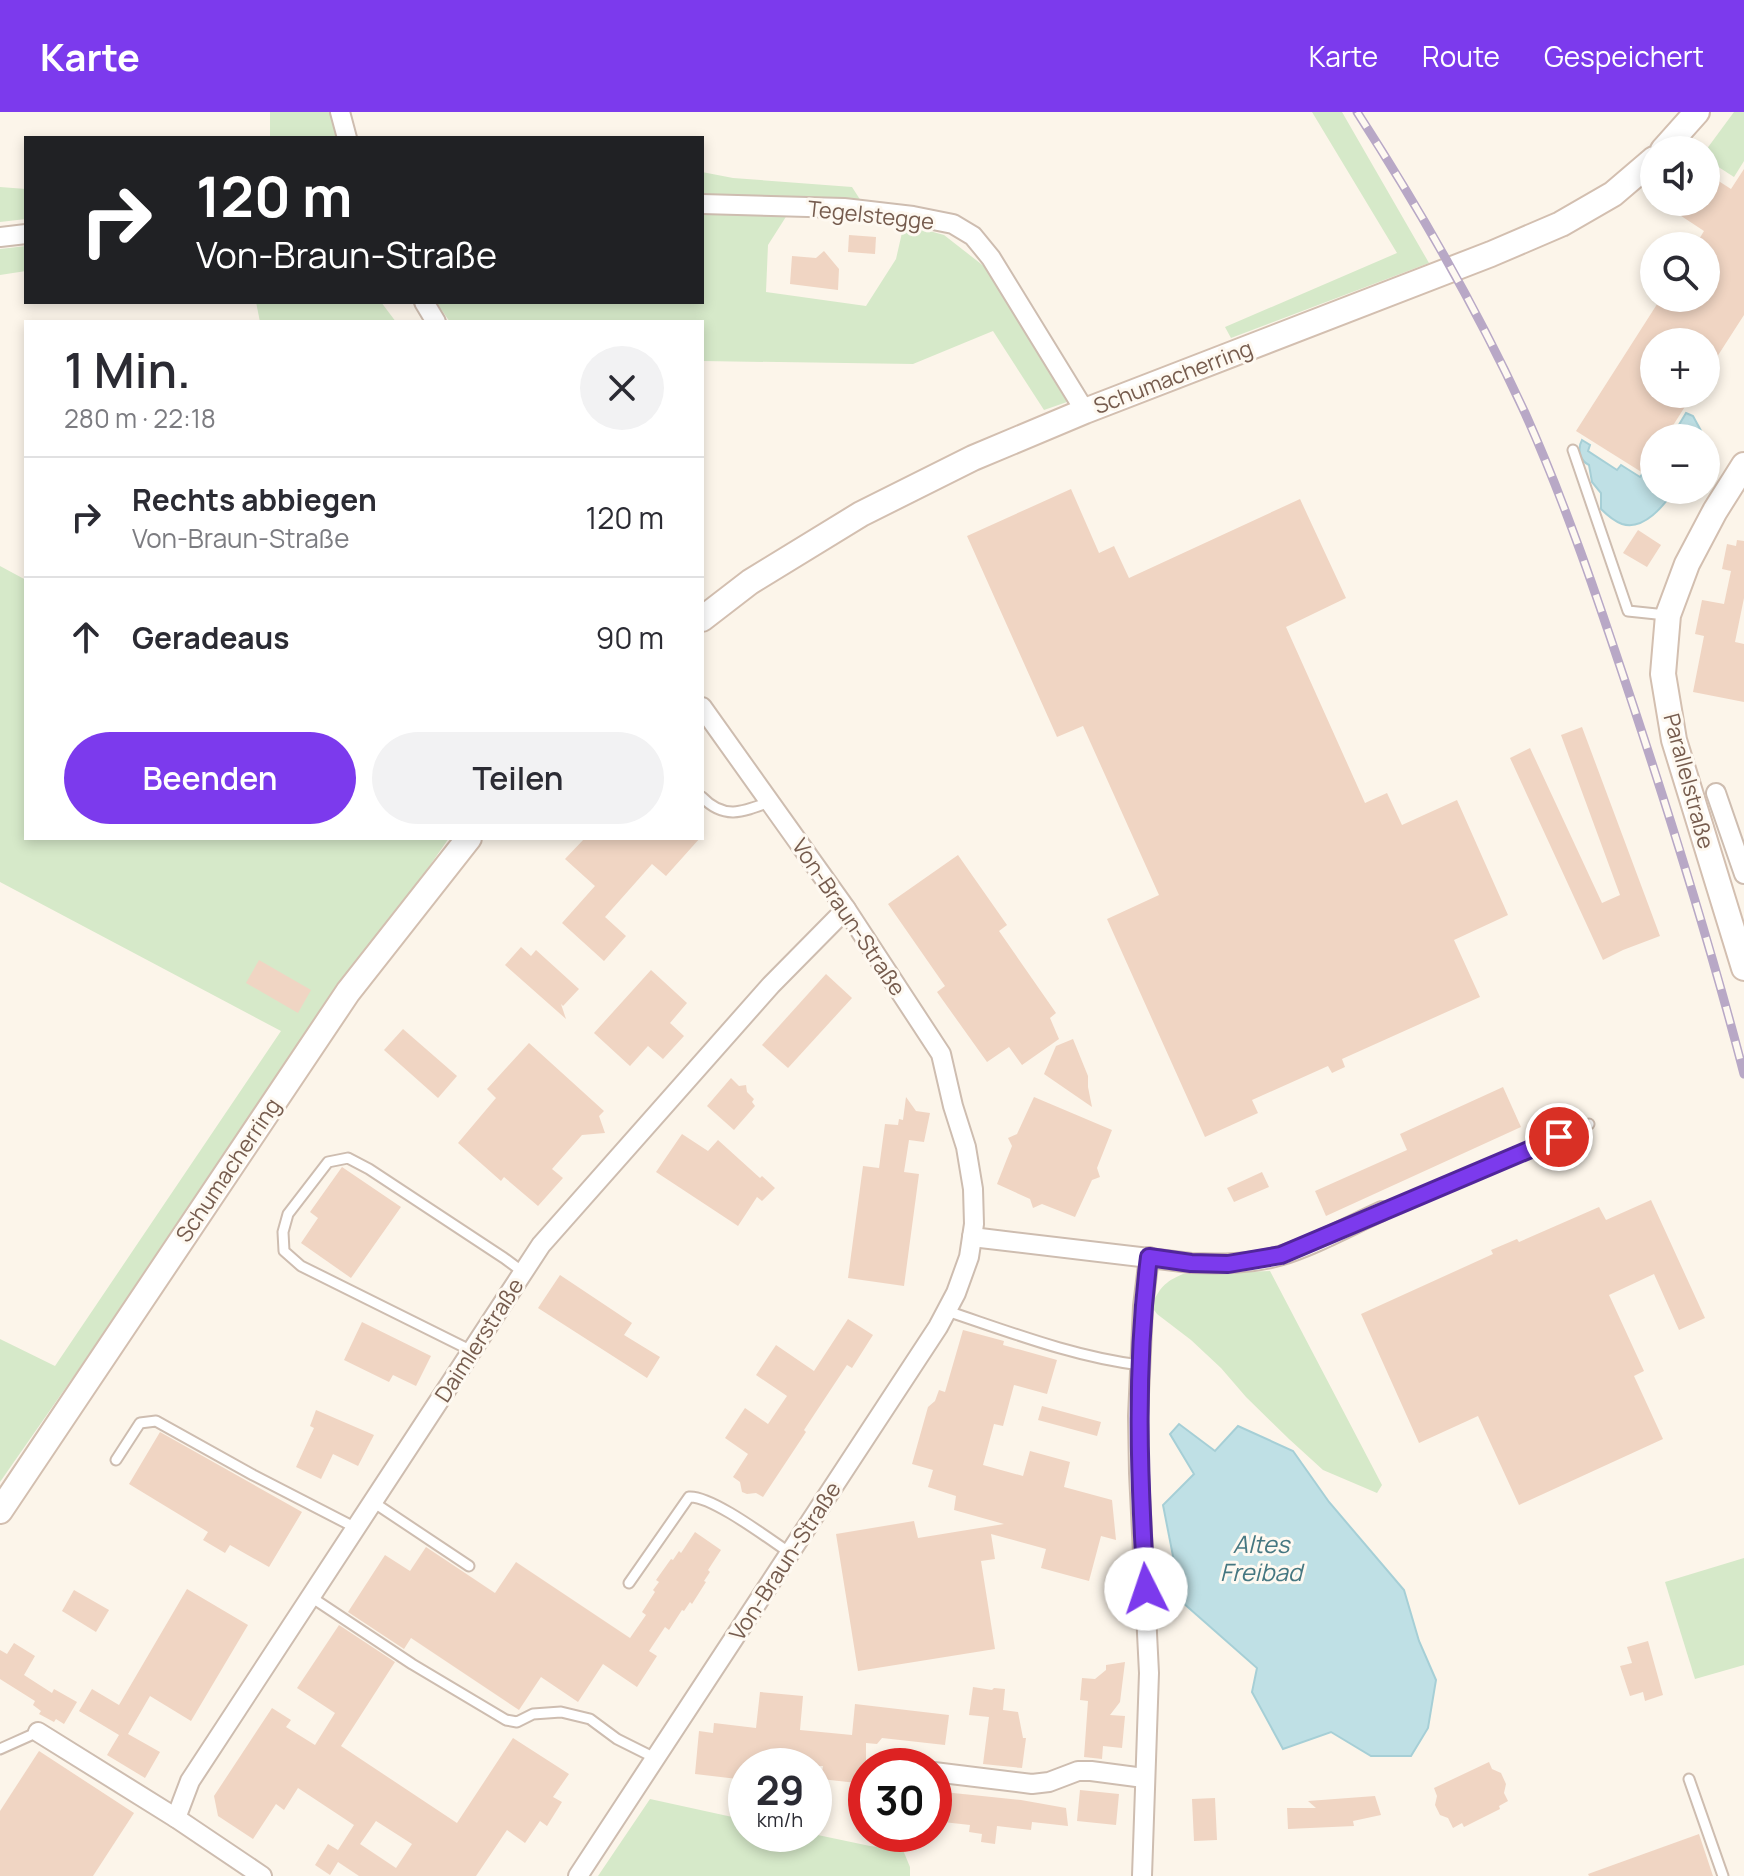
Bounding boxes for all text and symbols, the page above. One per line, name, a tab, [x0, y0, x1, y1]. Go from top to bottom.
text: Karte	[40, 30, 140, 82]
text: Karte	[1309, 37, 1378, 75]
text: Route	[1422, 37, 1500, 75]
text: Gespeichert	[1544, 37, 1704, 75]
map controls	[1640, 136, 1720, 504]
button: sound	[1640, 136, 1720, 216]
text: 120 m	[196, 157, 352, 234]
icon: right	[64, 168, 168, 272]
street label: Tegelstegge	[806, 193, 936, 237]
text: Von-Braun-Straße	[196, 230, 497, 279]
button: search	[1640, 232, 1720, 312]
button: +	[1640, 328, 1720, 408]
street label: Schumacherring	[1089, 333, 1257, 421]
text: 1 Min.	[64, 337, 191, 402]
button: close	[580, 346, 664, 430]
text: 280 m · 22:18	[64, 400, 216, 436]
button: −	[1640, 424, 1720, 504]
text: Rechts abbiegen	[132, 479, 377, 520]
icon: right	[64, 495, 108, 539]
text: 120 m	[585, 497, 664, 538]
text: Von-Braun-Straße	[132, 520, 349, 556]
icon: ahead	[64, 615, 108, 659]
text: Geradeaus	[132, 617, 289, 658]
text: 90 m	[596, 617, 664, 658]
street label: Parallelstraße	[1657, 710, 1722, 852]
button: Beenden	[64, 732, 356, 824]
button: Teilen	[372, 732, 664, 824]
street label: Von-Braun-Straße	[785, 832, 913, 1002]
street label: Schumacherring	[169, 1092, 287, 1248]
pin	[1525, 1103, 1593, 1171]
icon: arrive	[1537, 1115, 1581, 1159]
street label: Daimlerstraße	[428, 1272, 530, 1408]
street label: Von-Braun-Straße	[722, 1476, 848, 1646]
water label: Altes Freibad	[1220, 1527, 1305, 1588]
position arrow	[1104, 1547, 1188, 1631]
speed limit sign: 30	[848, 1748, 952, 1852]
text: 29	[756, 1762, 804, 1817]
text: km/h	[757, 1806, 803, 1833]

